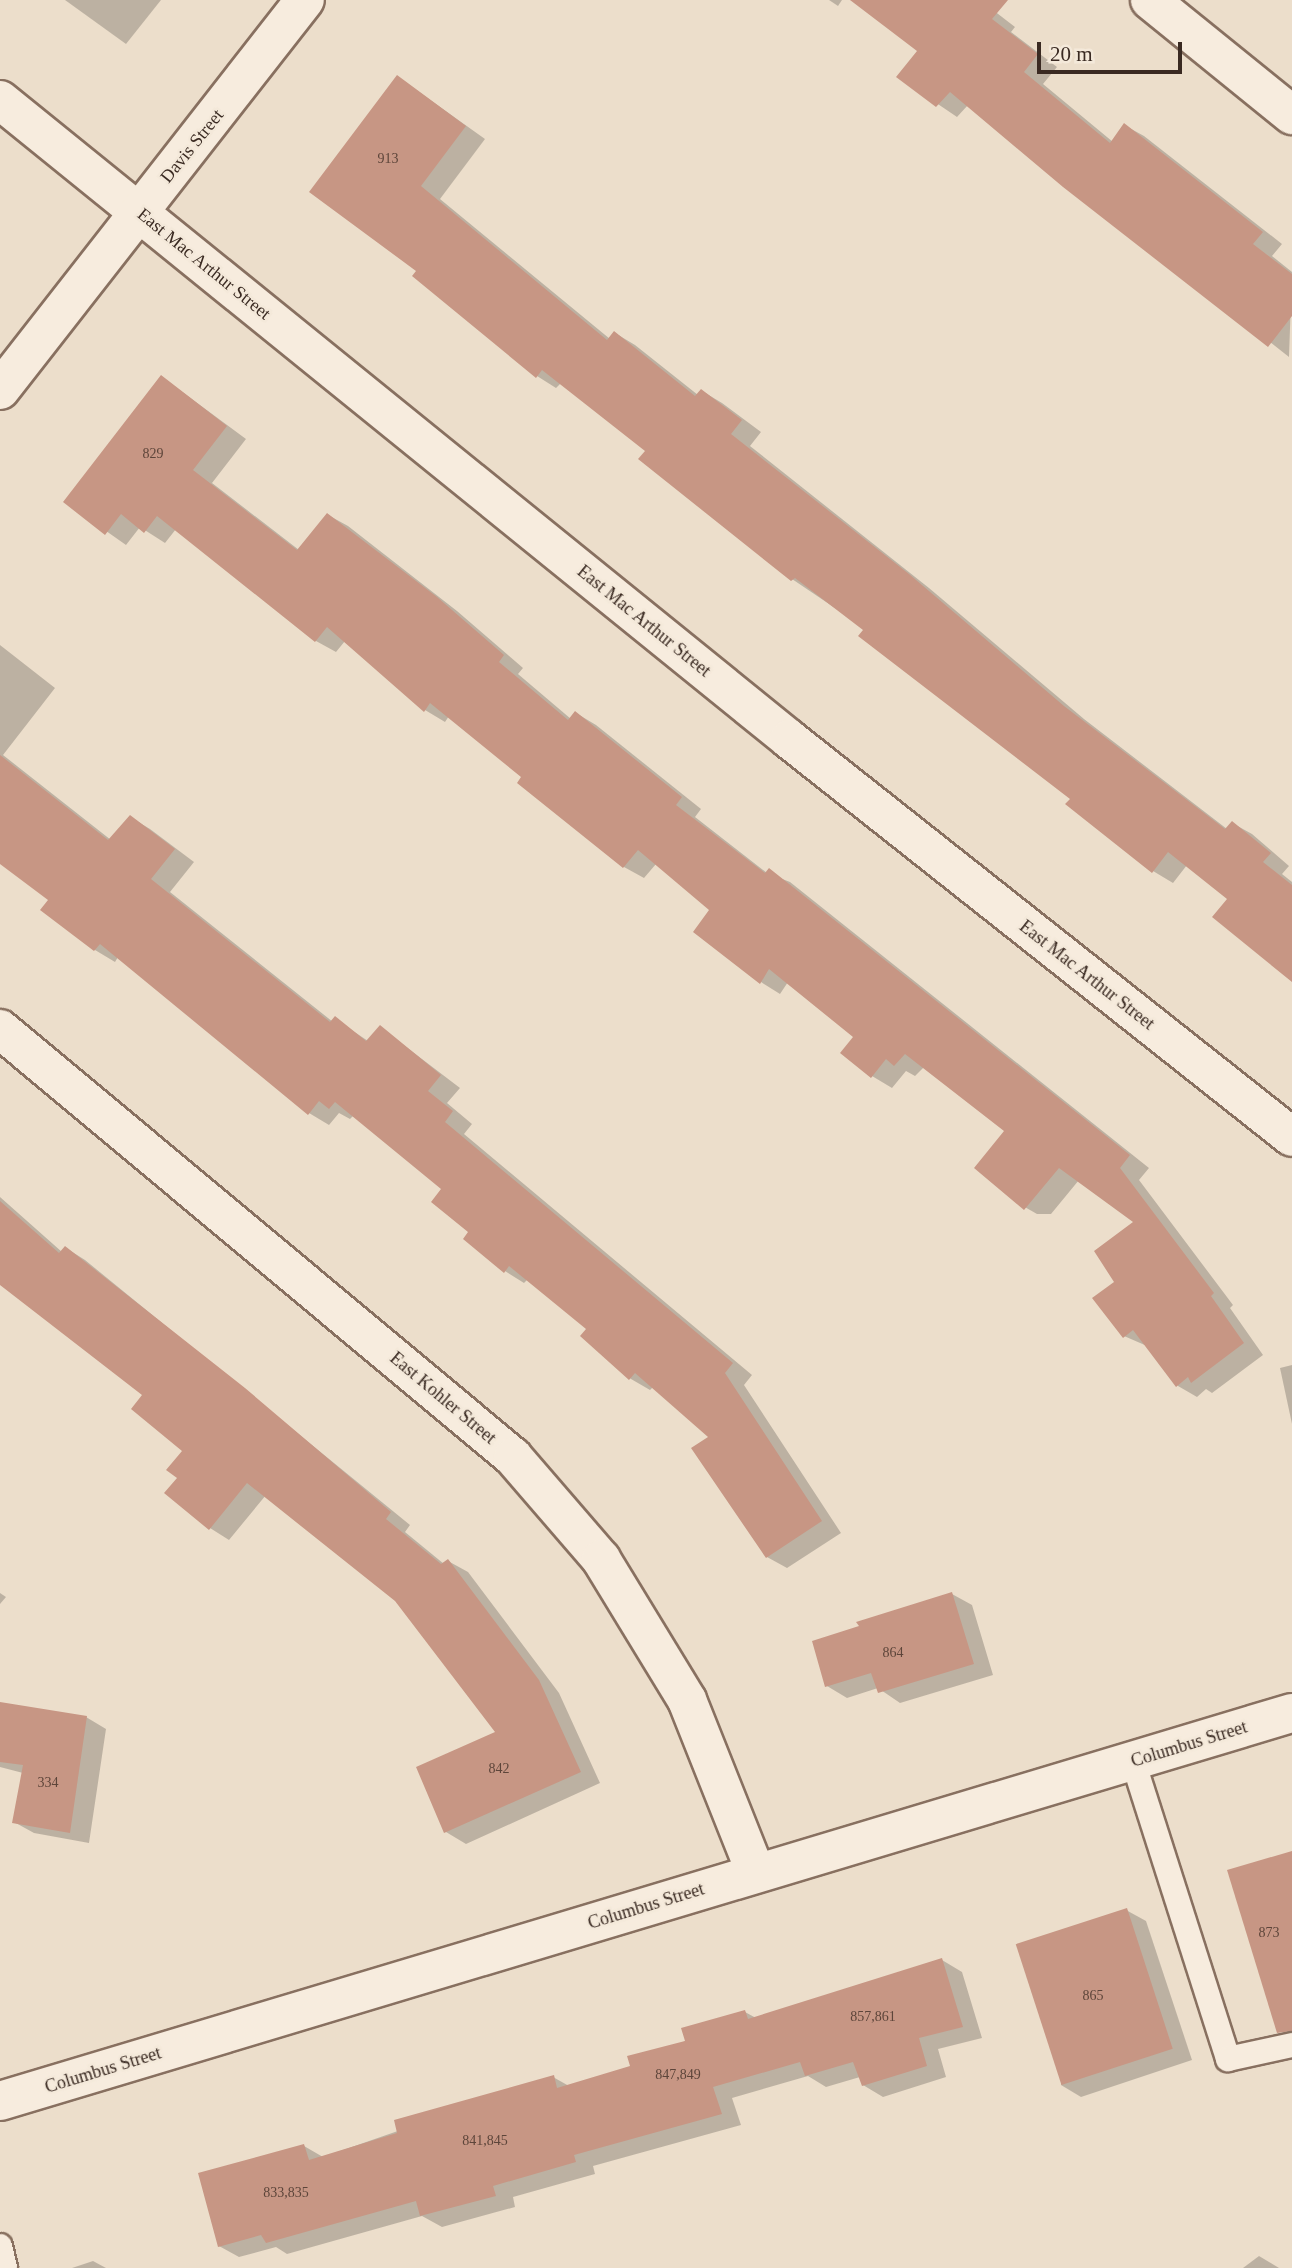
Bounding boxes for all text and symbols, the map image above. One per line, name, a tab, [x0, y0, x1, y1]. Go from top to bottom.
scale bar	[1040, 28, 1185, 72]
text: 20 m	[1050, 42, 1093, 66]
street label: Davis Street	[156, 105, 228, 187]
house number: 913	[378, 151, 398, 167]
street label: East Mac Arthur Street	[133, 203, 275, 325]
house number: 829	[142, 446, 164, 462]
street label: East Mac Arthur Street	[573, 560, 715, 682]
street label: East Mac Arthur Street	[1015, 915, 1159, 1035]
street label: East Kohler Street	[386, 1347, 500, 1449]
house number: 864	[882, 1645, 903, 1661]
street label: Columbus Street	[1128, 1716, 1250, 1772]
house number: 842	[489, 1761, 510, 1777]
house number: 334	[38, 1775, 58, 1791]
street label: Columbus Street	[585, 1878, 707, 1934]
house number: 873	[1258, 1925, 1280, 1941]
house number: 865	[1082, 1988, 1104, 2004]
house number: 857,861	[850, 2009, 896, 2025]
street label: Columbus Street	[42, 2042, 164, 2098]
house number: 847,849	[655, 2067, 701, 2083]
house number: 841,845	[462, 2133, 508, 2149]
house number: 833,835	[263, 2185, 309, 2201]

